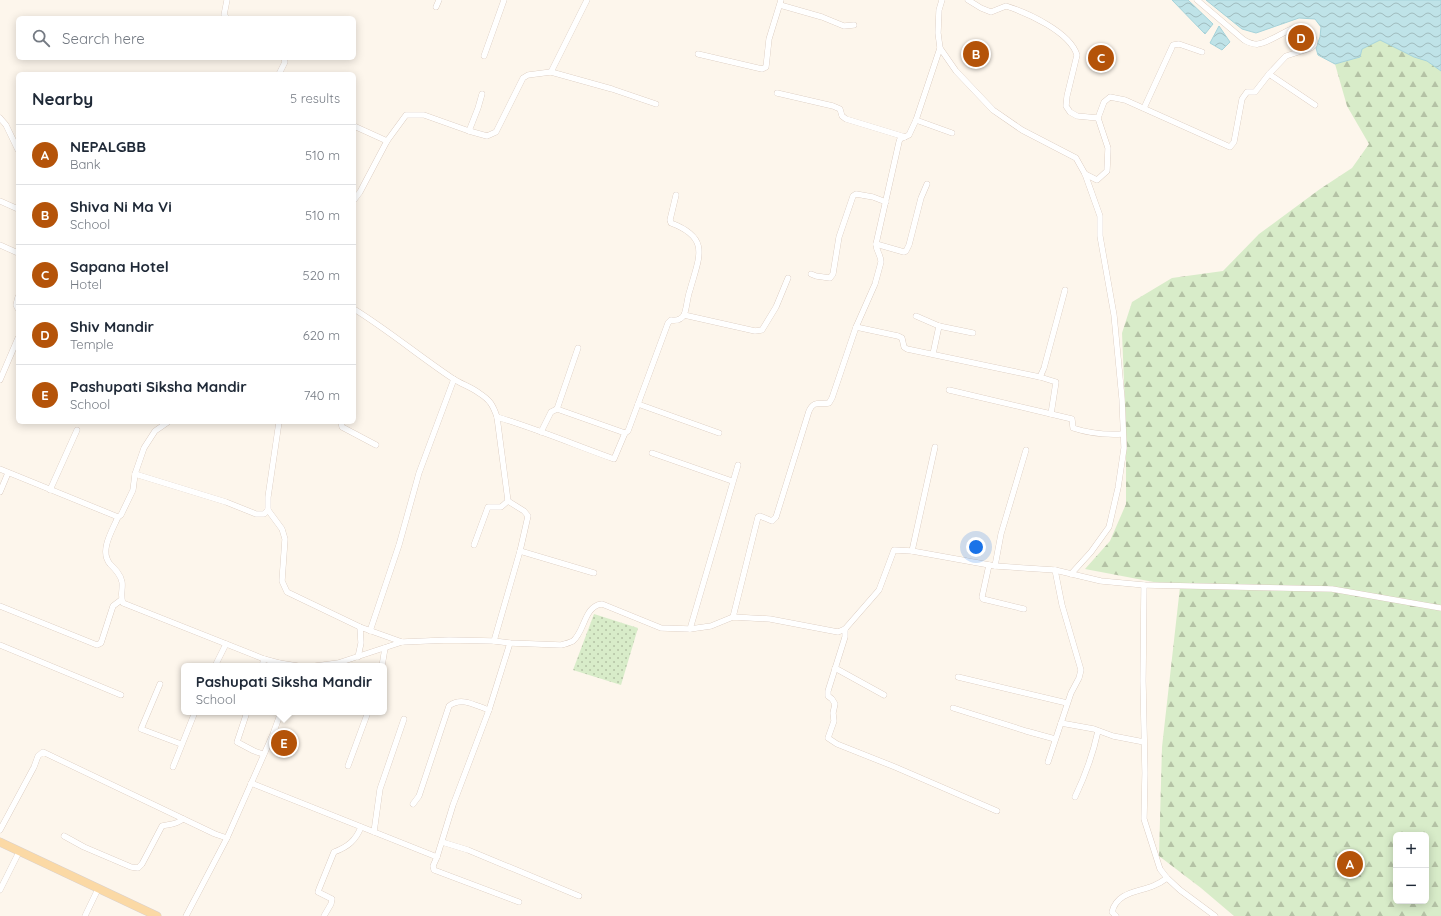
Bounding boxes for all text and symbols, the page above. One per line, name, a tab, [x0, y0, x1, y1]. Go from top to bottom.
search box	[16, 16, 356, 60]
pin: D	[1288, 23, 1314, 53]
icon: search	[30, 27, 52, 49]
text: Search here	[62, 29, 145, 48]
pin: B	[963, 39, 989, 69]
pin: C	[1088, 43, 1114, 73]
text: Nearby	[32, 88, 93, 109]
text: 5 results	[290, 90, 340, 106]
text: NEPALGBB	[70, 137, 146, 156]
text: A	[41, 147, 49, 163]
text: 510 m	[305, 147, 340, 163]
text: Bank	[70, 156, 101, 172]
text: Shiva Ni Ma Vi	[70, 197, 172, 216]
text: B	[41, 207, 49, 223]
text: 510 m	[305, 207, 340, 223]
text: School	[70, 216, 110, 232]
text: Sapana Hotel	[70, 257, 169, 276]
text: C	[41, 267, 49, 283]
text: 520 m	[303, 267, 340, 283]
text: Hotel	[70, 276, 102, 292]
text: Shiv Mandir	[70, 317, 154, 336]
text: D	[40, 327, 50, 343]
text: 620 m	[303, 327, 340, 343]
text: Temple	[70, 336, 114, 352]
text: Pashupati Siksha Mandir	[70, 377, 247, 396]
text: E	[41, 387, 49, 403]
text: 740 m	[304, 387, 340, 403]
text: School	[70, 396, 110, 412]
your location	[966, 537, 986, 557]
popup	[181, 663, 387, 715]
text: Pashupati Siksha Mandir	[196, 672, 372, 691]
text: School	[196, 691, 236, 707]
pin: E	[271, 728, 297, 758]
map controls	[1393, 832, 1429, 904]
button: +	[1393, 832, 1429, 868]
pin: A	[1337, 849, 1363, 879]
button: −	[1393, 868, 1429, 904]

